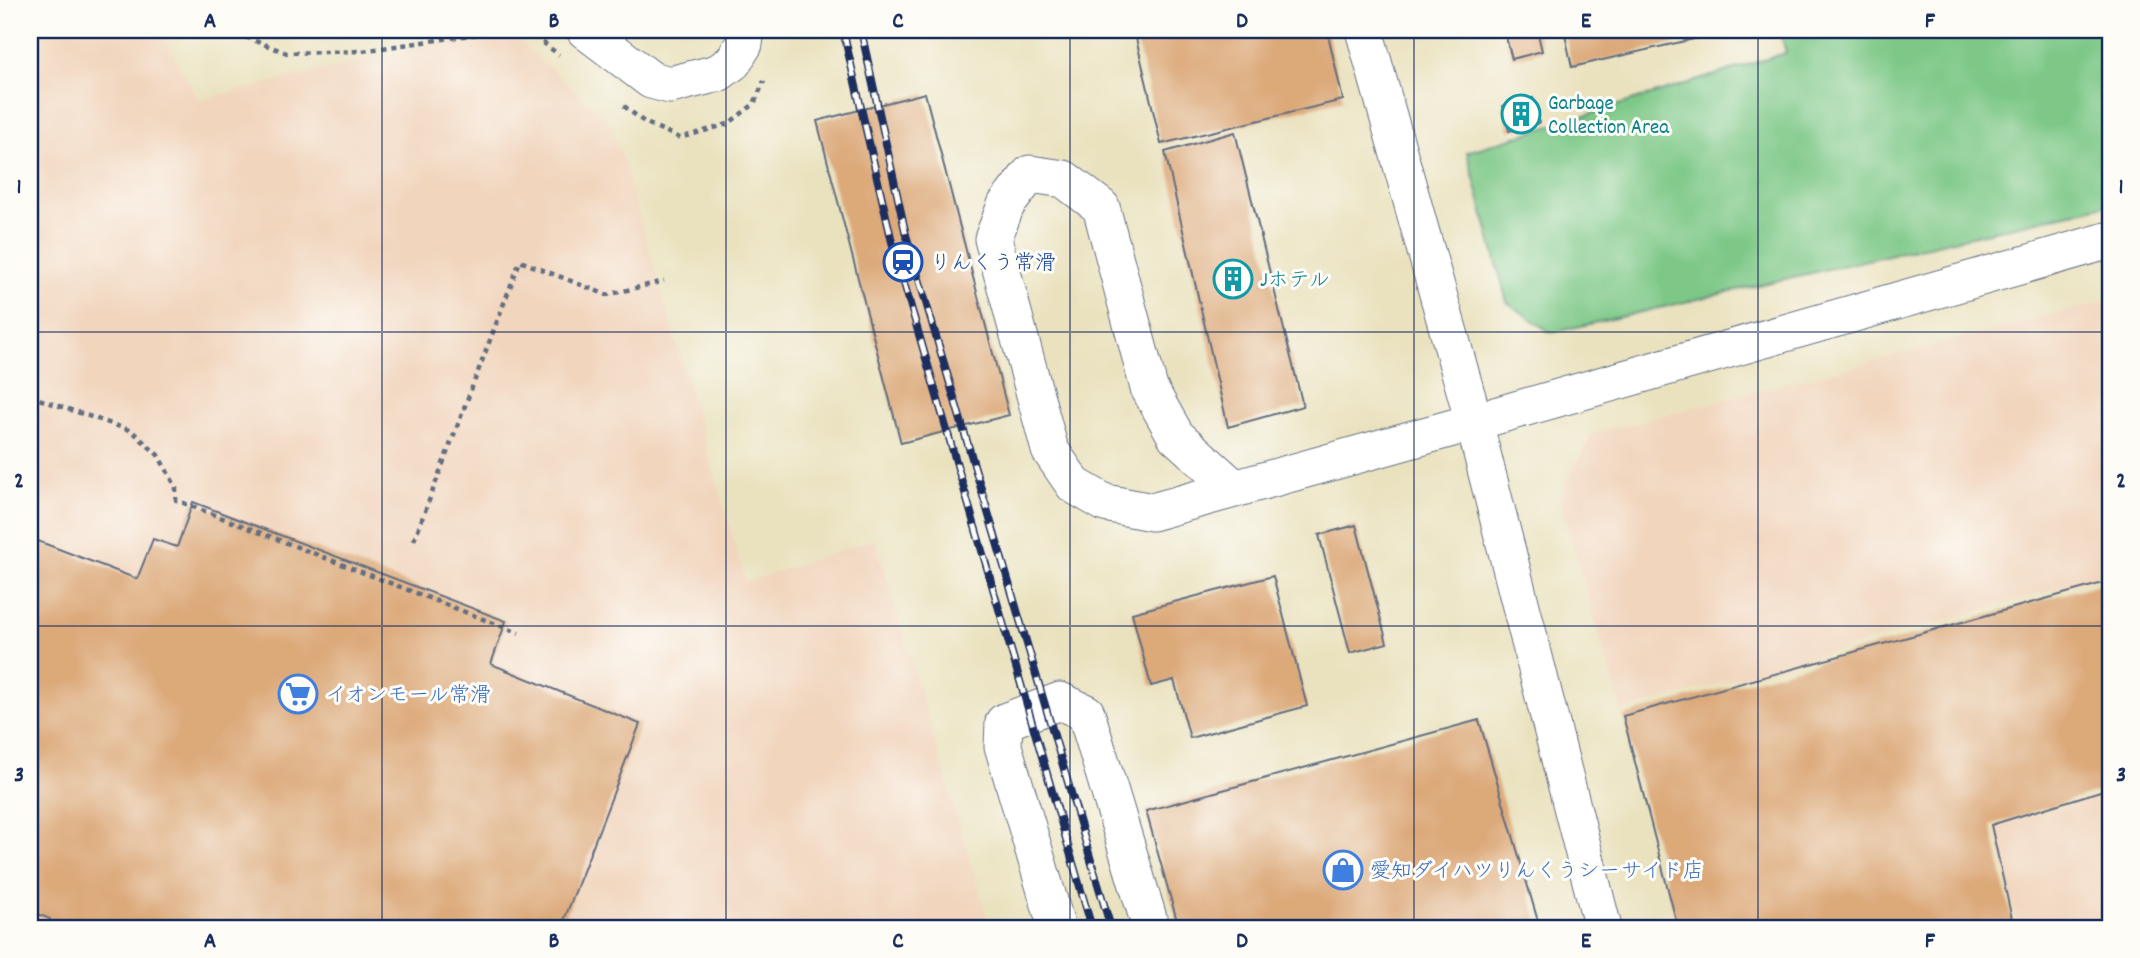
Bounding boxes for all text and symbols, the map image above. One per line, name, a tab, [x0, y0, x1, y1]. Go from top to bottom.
text: A	[204, 6, 216, 39]
text: B	[549, 6, 560, 39]
text: C	[892, 6, 904, 39]
text: D	[1236, 6, 1248, 39]
text: E	[1581, 6, 1592, 39]
text: F	[1925, 6, 1936, 39]
place label: Garbage Collection Area	[1548, 90, 1670, 144]
building icon: Garbage Collection Area	[1500, 93, 1542, 135]
text: 1	[16, 172, 22, 205]
text: 1	[2118, 172, 2124, 205]
station icon: りんくう常滑	[882, 241, 924, 283]
place label: りんくう常滑	[930, 250, 1056, 280]
building icon: Jホテル	[1212, 258, 1254, 300]
place label: Jホテル	[1260, 267, 1330, 297]
text: 2	[14, 466, 24, 499]
text: 2	[2116, 466, 2126, 499]
supermarket icon: イオンモール常滑	[277, 673, 319, 715]
place label: イオンモール常滑	[325, 682, 491, 712]
text: 3	[14, 760, 24, 793]
text: 3	[2116, 760, 2126, 793]
shop icon: 愛知ダイハツりんくうシーサイド店	[1322, 849, 1364, 891]
place label: 愛知ダイハツりんくうシーサイド店	[1370, 858, 1703, 888]
text: A	[204, 926, 216, 958]
text: B	[549, 926, 560, 958]
text: C	[892, 926, 904, 958]
text: D	[1236, 926, 1248, 958]
text: E	[1581, 926, 1592, 958]
text: F	[1925, 926, 1936, 958]

